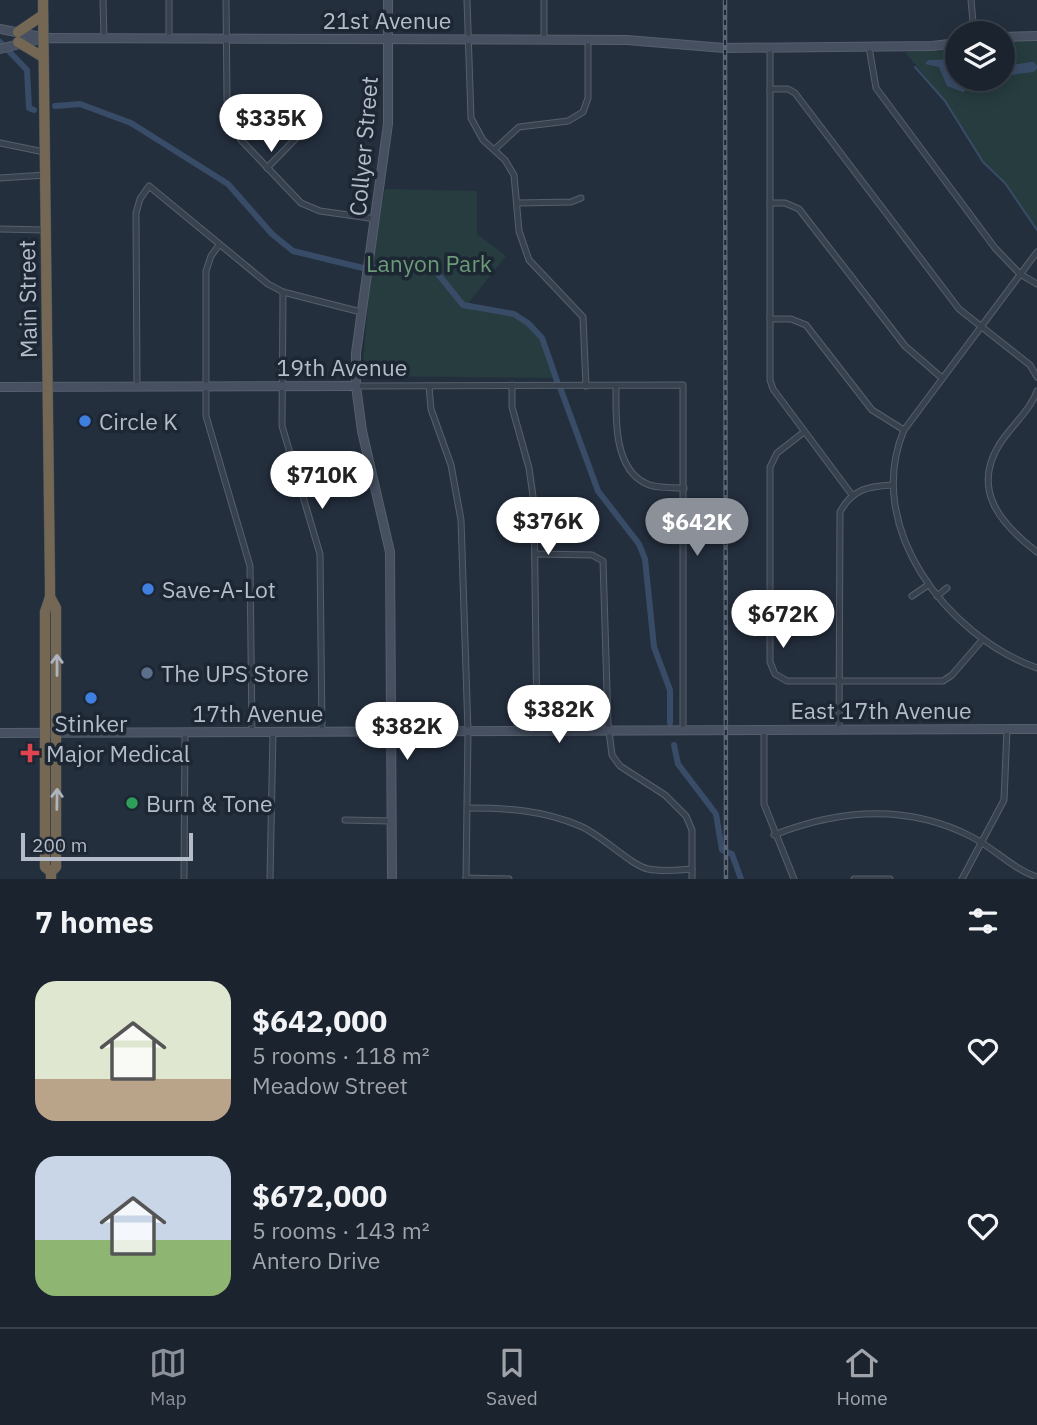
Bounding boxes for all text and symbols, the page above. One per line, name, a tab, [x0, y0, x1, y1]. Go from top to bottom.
street label: 21st Avenue	[323, 5, 451, 35]
map controls	[945, 21, 1015, 91]
button: layers	[945, 21, 1015, 91]
street label: Collyer Street	[342, 75, 384, 217]
pin: $335K	[222, 94, 320, 154]
text: $335K	[235, 102, 307, 132]
street label: Main Street	[11, 240, 43, 358]
park label: Lanyon Park	[366, 248, 492, 278]
street label: 19th Avenue	[277, 352, 407, 382]
place label: Circle K	[99, 406, 178, 436]
marker: Circle K	[77, 413, 93, 429]
pin: $710K	[273, 452, 371, 511]
text: $710K	[286, 459, 358, 489]
pin: $376K	[499, 498, 597, 557]
pin: $642K	[648, 498, 746, 558]
text: $376K	[512, 505, 584, 535]
text: $642K	[661, 506, 733, 536]
place label: Save-A-Lot	[162, 574, 276, 604]
marker: Save-A-Lot	[140, 581, 156, 597]
pin: $672K	[734, 590, 832, 650]
text: $672K	[747, 598, 819, 628]
one-way arrow	[50, 653, 64, 676]
place label: The UPS Store	[161, 658, 309, 688]
marker: The UPS Store	[139, 665, 155, 681]
pin: $382K	[510, 686, 608, 745]
marker: Stinker	[83, 690, 99, 706]
text: $382K	[523, 693, 595, 723]
street label: East 17th Avenue	[790, 695, 972, 725]
street label: 17th Avenue	[193, 698, 323, 728]
pin: $382K	[358, 702, 456, 762]
place label: Stinker	[54, 708, 128, 738]
text: $382K	[371, 710, 443, 740]
place label: Major Medical	[46, 738, 190, 768]
marker: Major Medical	[20, 743, 40, 763]
one-way arrow	[50, 787, 63, 810]
place label: Burn & Tone	[146, 788, 273, 818]
marker: Burn & Tone	[124, 795, 140, 811]
scale bar	[21, 830, 192, 862]
text: 200 m	[32, 833, 87, 857]
text: 7 homes	[35, 902, 154, 941]
icon: filters	[964, 902, 1002, 940]
text: $642,000	[252, 1001, 387, 1040]
icon: home	[91, 1009, 175, 1093]
icon: heart	[964, 1032, 1002, 1070]
text: 5 rooms · 118 m²	[252, 1040, 430, 1070]
text: Meadow Street	[252, 1070, 408, 1100]
text: $672,000	[252, 1176, 387, 1215]
icon: home	[91, 1184, 175, 1268]
icon: heart	[964, 1207, 1002, 1245]
text: 5 rooms · 143 m²	[252, 1215, 430, 1245]
text: Antero Drive	[252, 1245, 380, 1275]
tab: Map	[149, 1344, 187, 1410]
tab: Saved	[486, 1344, 538, 1410]
tab: Home	[837, 1344, 888, 1410]

